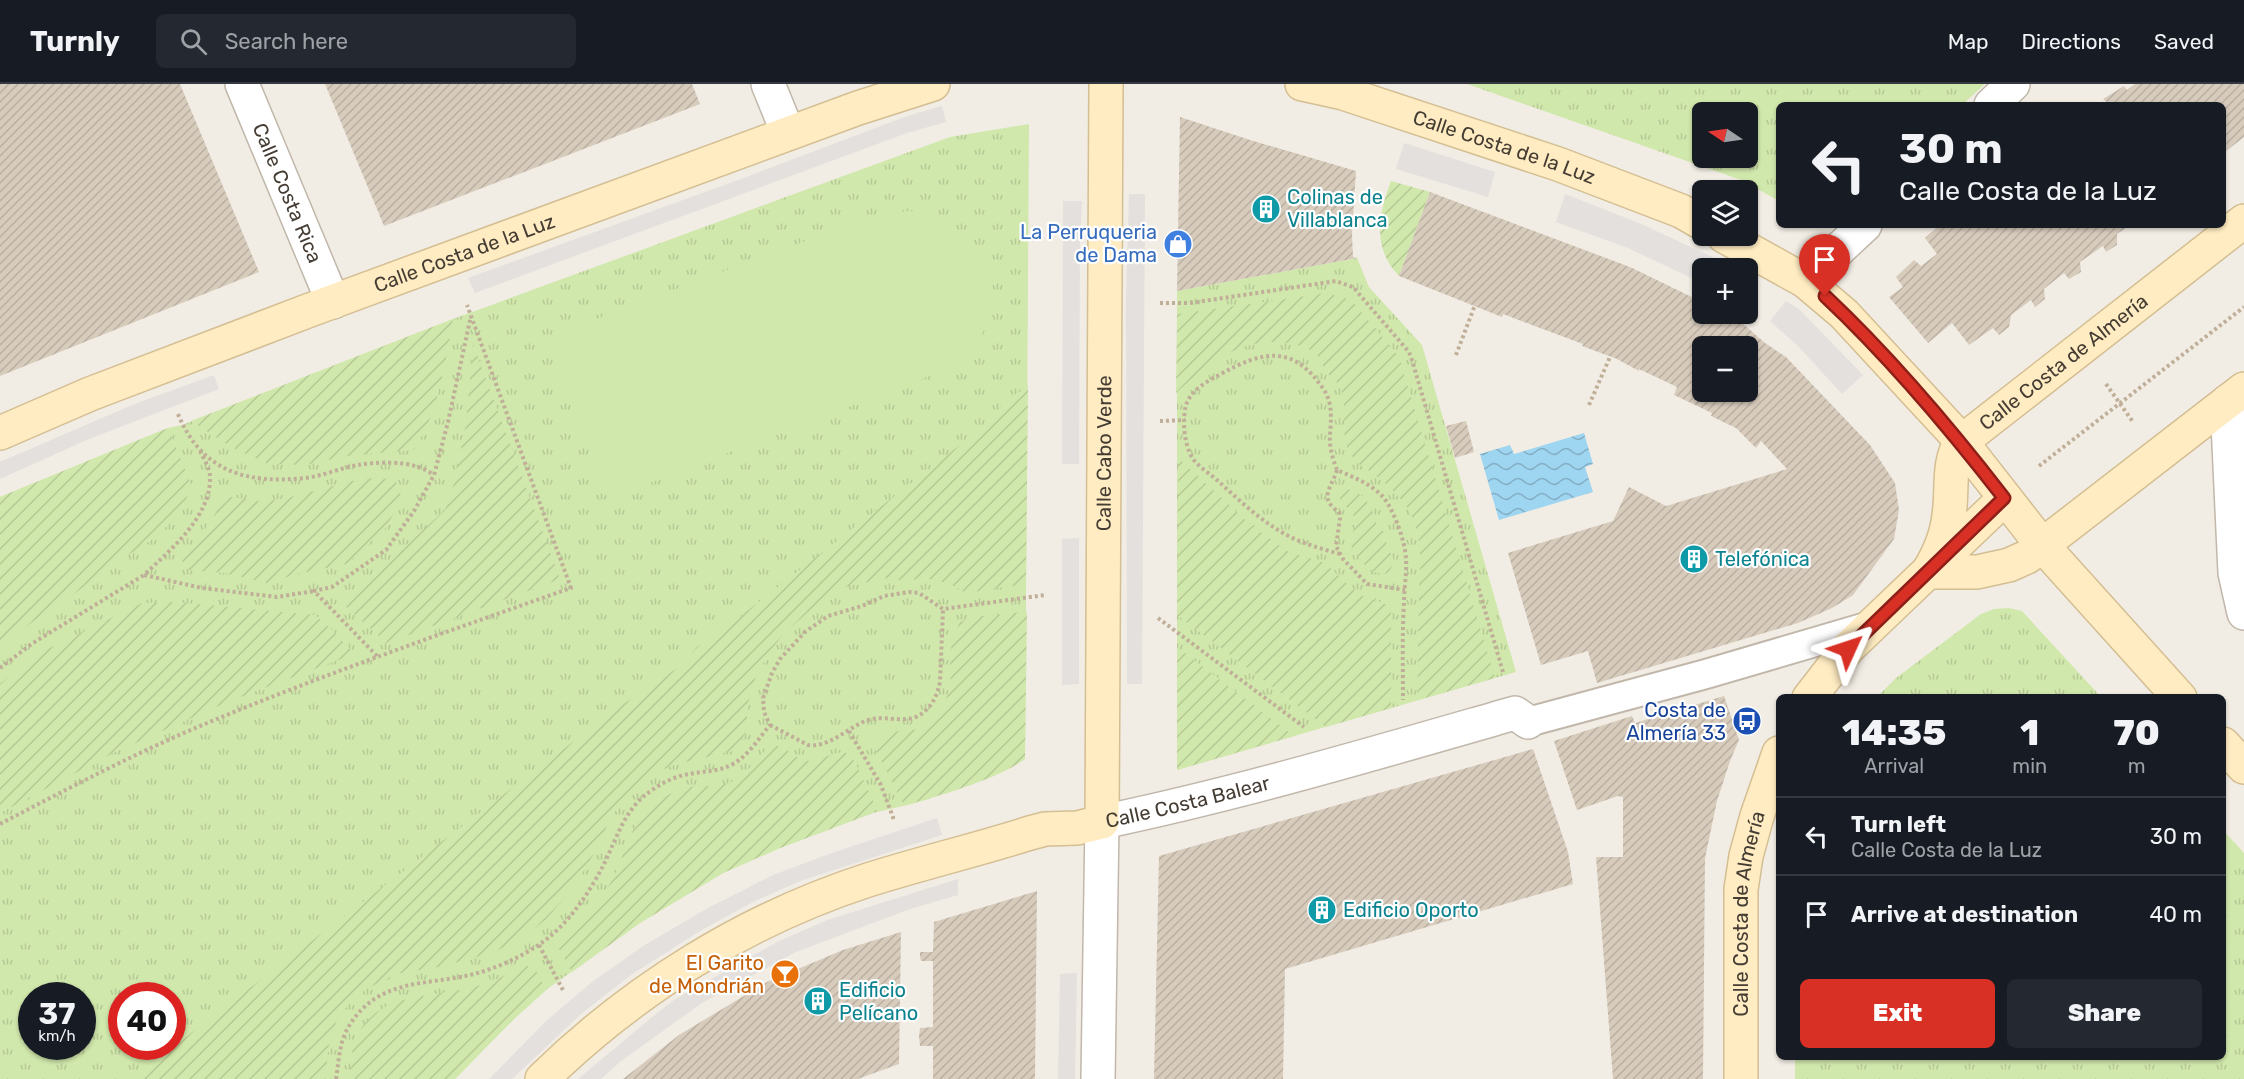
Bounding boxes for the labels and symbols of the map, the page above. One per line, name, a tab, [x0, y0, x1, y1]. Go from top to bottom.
north arrow	[1692, 102, 1758, 168]
street label: Calle Costa de la Luz	[1410, 105, 1599, 189]
street label: Calle Costa Rica	[248, 119, 327, 266]
place label: Colinas de Villablanca	[1287, 185, 1388, 232]
building icon: Colinas de Villablanca	[1250, 193, 1282, 225]
street label: Calle Costa de la Luz	[371, 209, 558, 297]
place label: La Perruqueria de Dama	[1020, 220, 1157, 267]
shop icon: La Perruqueria de Dama	[1162, 228, 1194, 260]
pin	[1799, 234, 1850, 296]
street label: Calle Costa de Almería	[1974, 289, 2152, 435]
street label: Calle Cabo Verde	[1092, 375, 1116, 531]
building icon: Telefónica	[1678, 543, 1710, 575]
place label: Telefónica	[1715, 547, 1810, 571]
position arrow	[1816, 617, 1880, 681]
place label: Costa de Almería 33	[1626, 698, 1726, 745]
bus stop icon: Costa de Almería 33	[1731, 705, 1763, 737]
street label: Calle Costa Balear	[1103, 770, 1273, 833]
street label: Calle Costa de Almería	[1729, 808, 1770, 1017]
building icon: Edificio Oporto	[1306, 894, 1338, 926]
place label: Edificio Oporto	[1343, 898, 1479, 922]
place label: El Garito de Mondrián	[649, 951, 764, 998]
bar icon: El Garito de Mondrián	[769, 958, 801, 990]
place label: Edificio Pelícano	[839, 978, 918, 1025]
speed limit sign: 40	[108, 982, 186, 1060]
building icon: Edificio Pelícano	[802, 985, 834, 1017]

